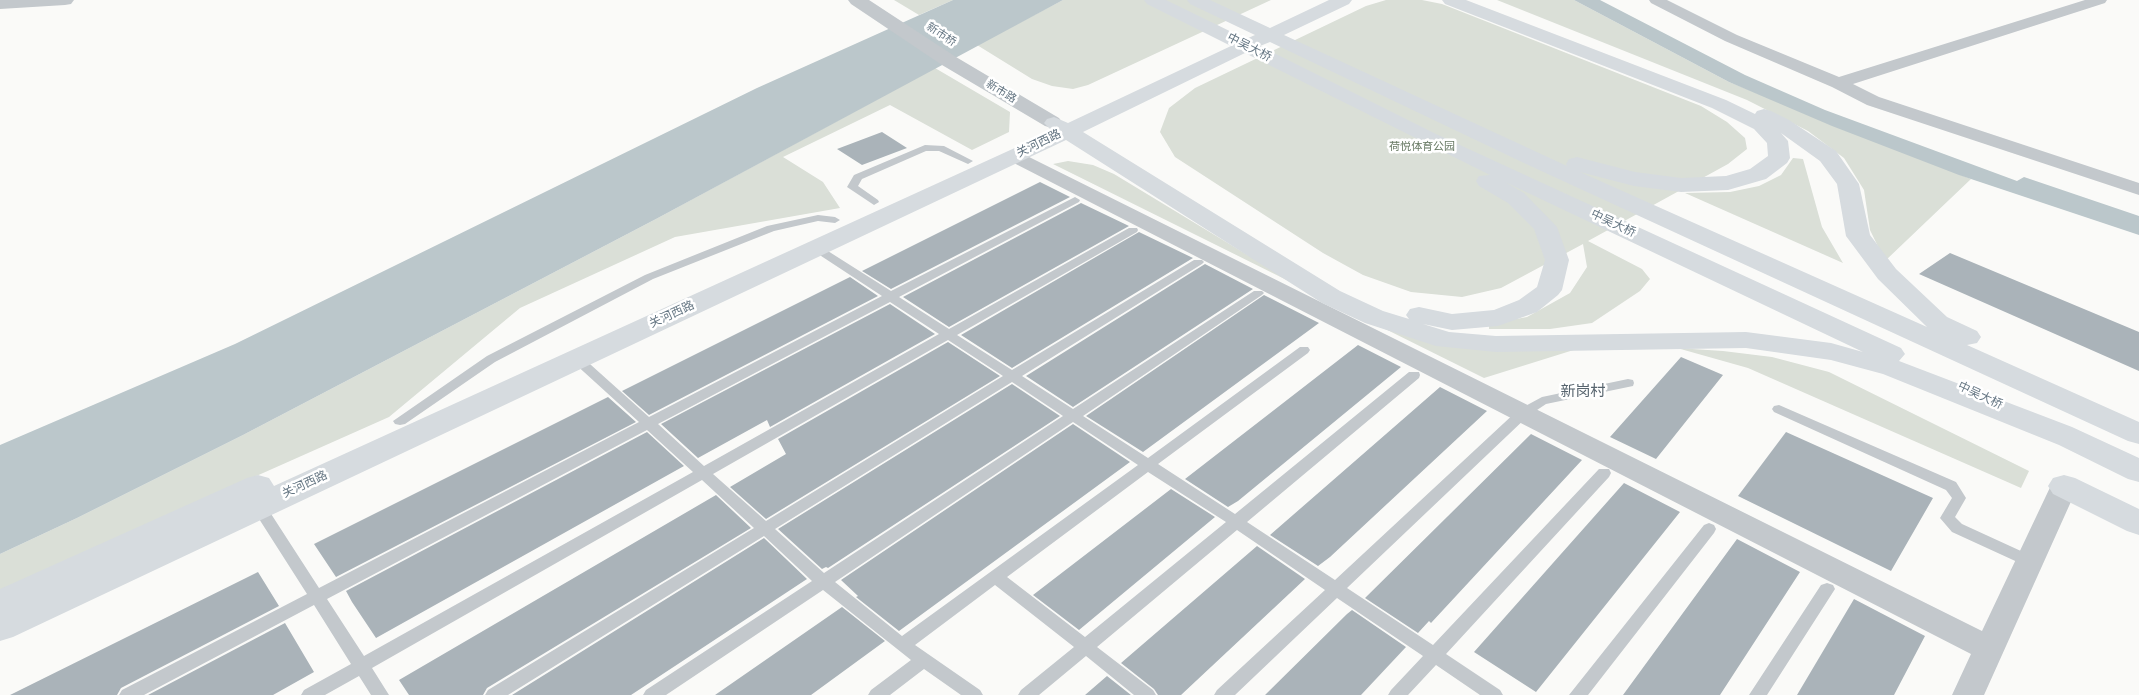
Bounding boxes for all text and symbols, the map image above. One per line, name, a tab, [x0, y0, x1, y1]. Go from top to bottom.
street label: 新市桥	[924, 20, 958, 50]
street label: 中吴大桥	[1224, 31, 1274, 65]
street label: 新市路	[983, 78, 1019, 106]
street label: 关河西路	[1014, 127, 1064, 161]
park label: 荷悦体育公园	[1389, 140, 1455, 154]
street label: 中吴大桥	[1588, 207, 1638, 241]
street label: 关河西路	[647, 298, 697, 332]
street label: 中吴大桥	[1955, 379, 2005, 413]
district label: 新岗村	[1561, 383, 1605, 401]
street label: 关河西路	[280, 468, 330, 502]

